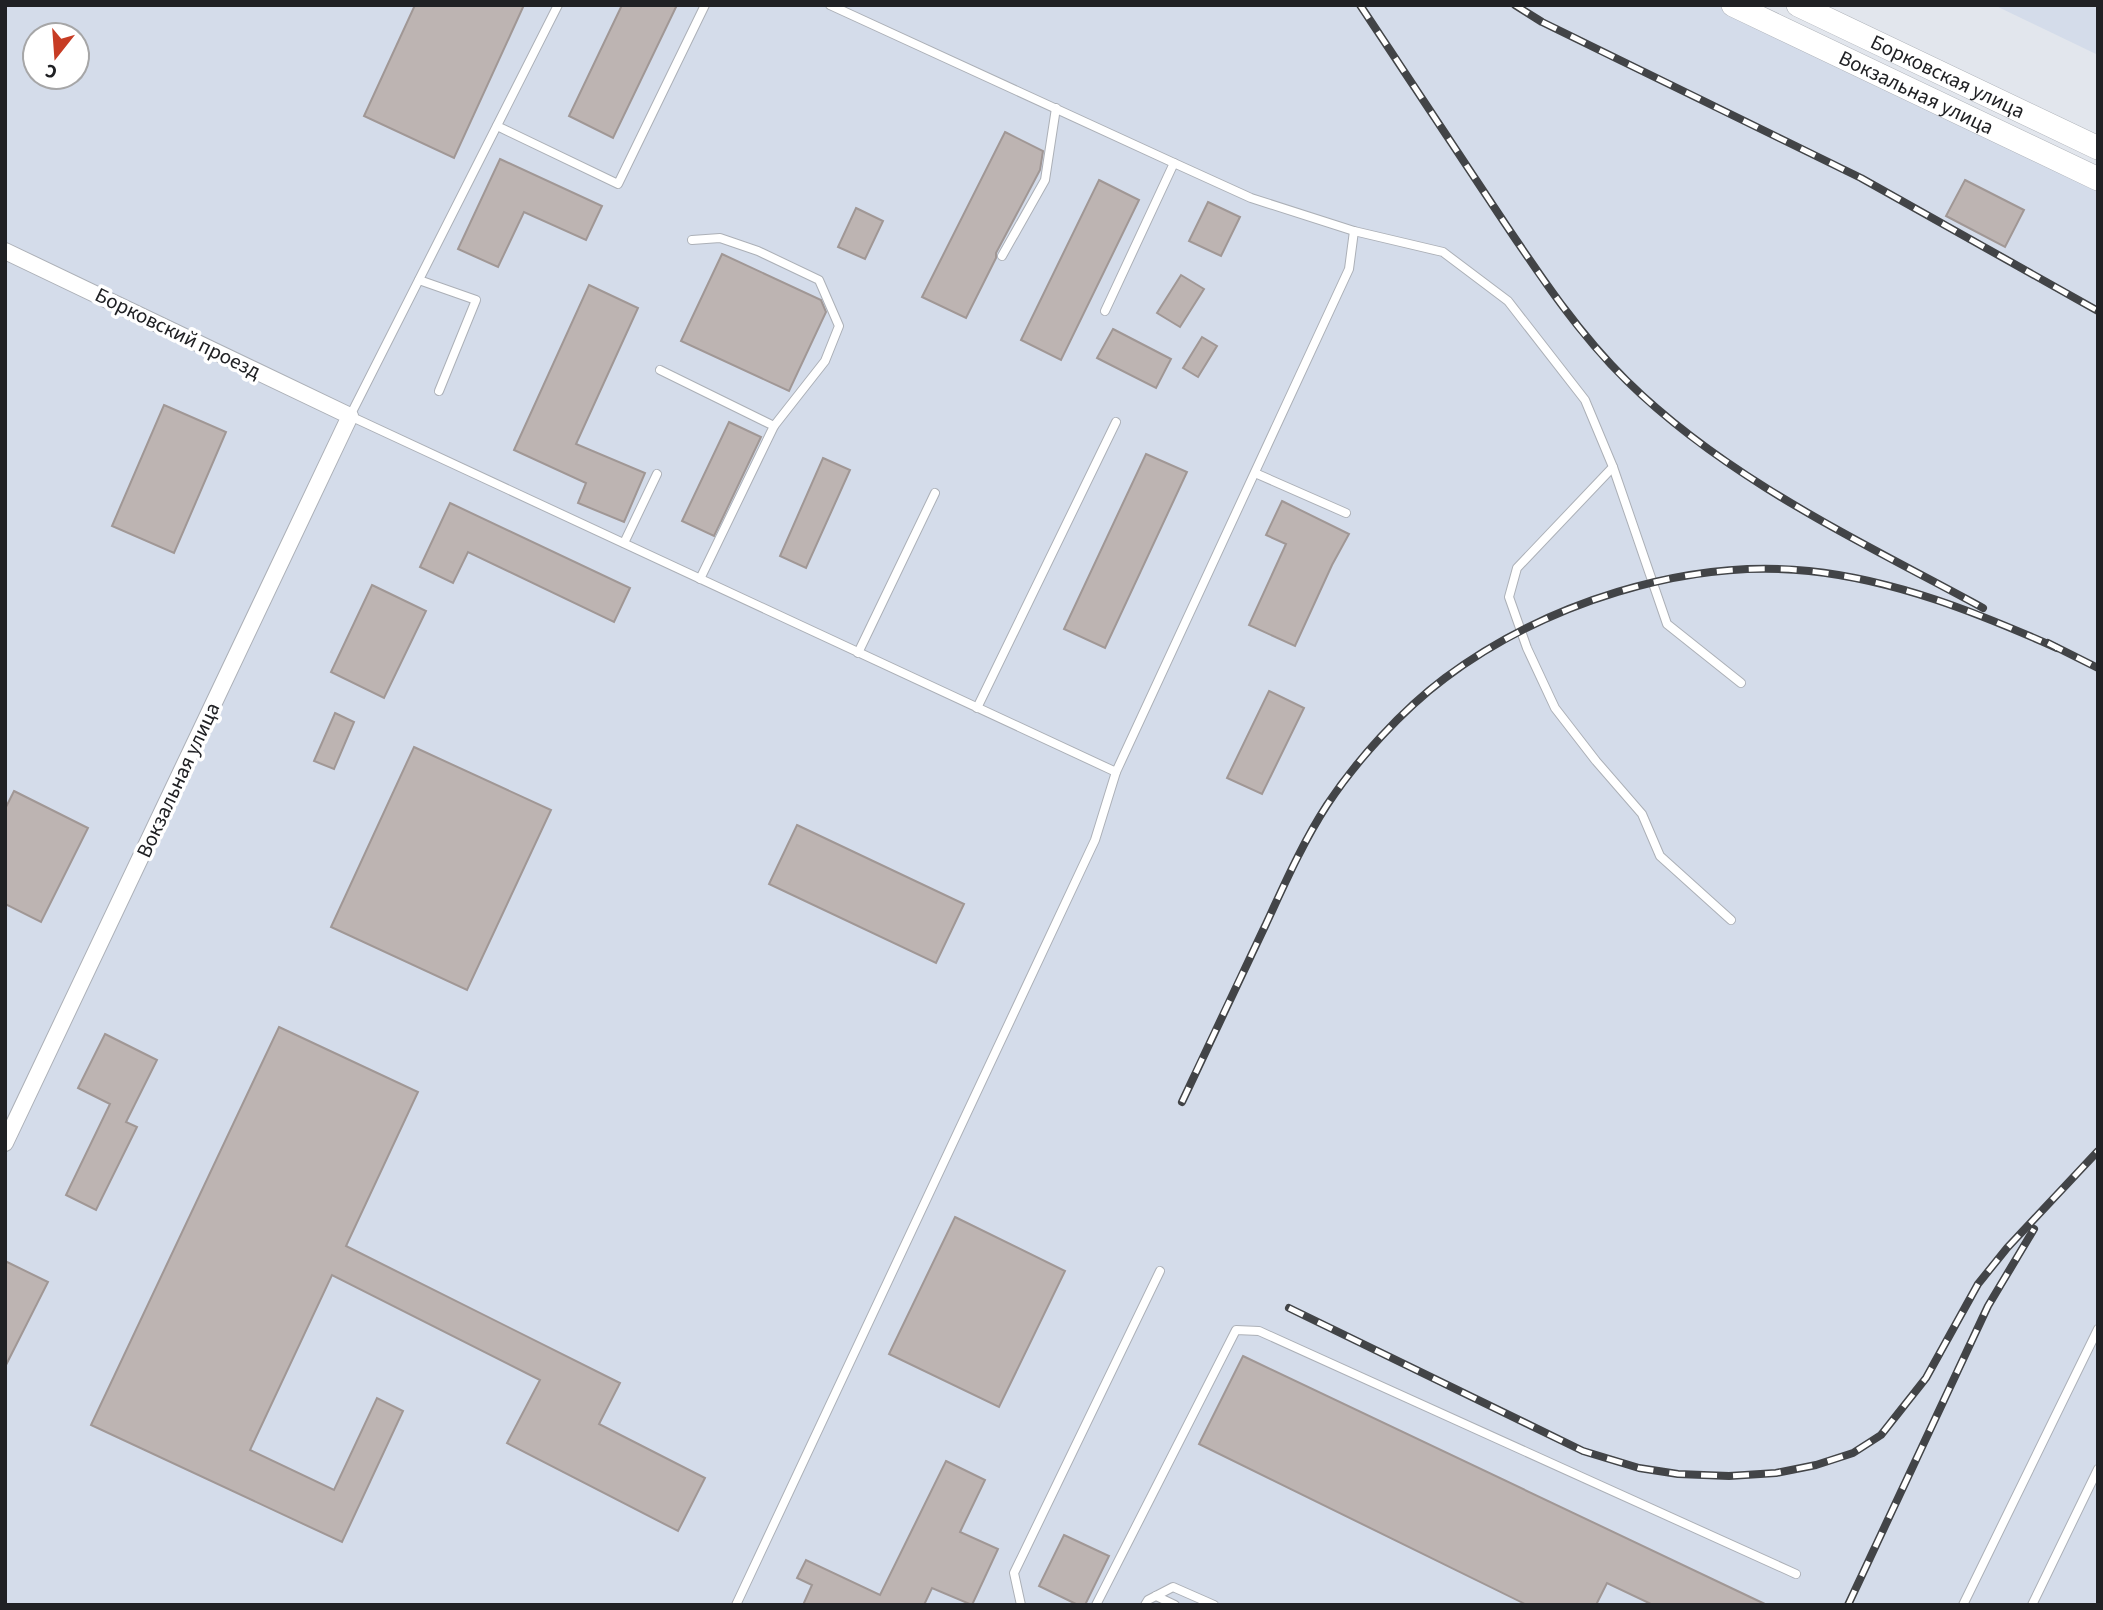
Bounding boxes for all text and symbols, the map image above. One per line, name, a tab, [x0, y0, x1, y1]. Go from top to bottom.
north arrow	[21, 21, 91, 91]
street label: Борковская улица	[1866, 27, 2030, 126]
street label: Вокзальная улица	[1834, 43, 1999, 142]
text: С	[42, 56, 61, 85]
street label: Борковский проезд	[90, 280, 266, 386]
street label: Вокзальная улица	[129, 697, 227, 863]

